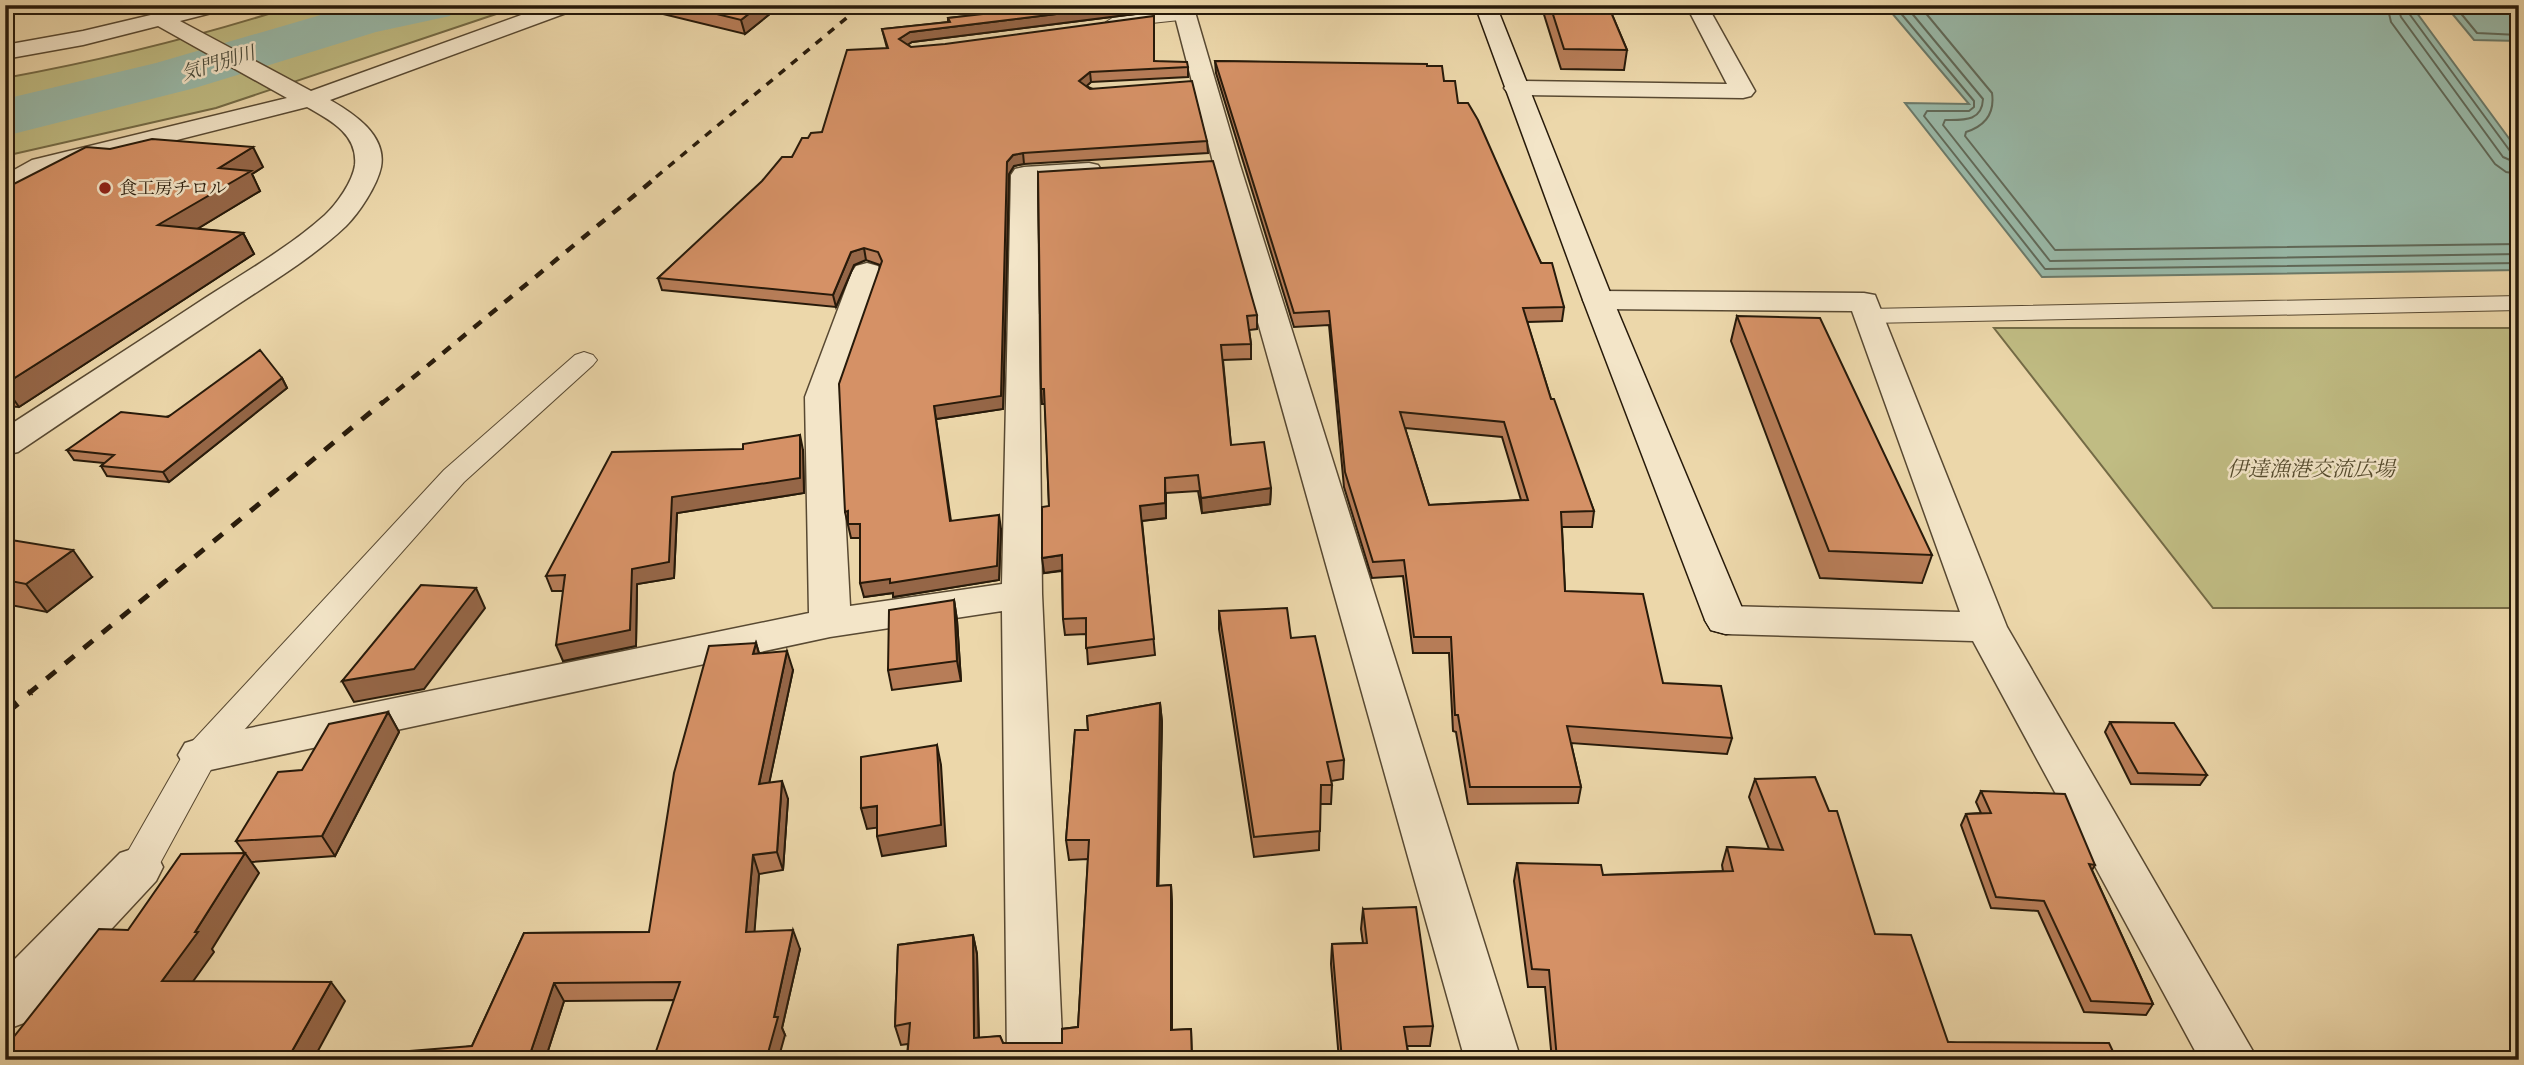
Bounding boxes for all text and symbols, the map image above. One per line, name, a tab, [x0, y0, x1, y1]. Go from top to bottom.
water label: 気門別川	[178, 40, 260, 85]
place label: 食工房チロル	[119, 177, 227, 199]
marker: 食工房チロル	[97, 180, 113, 196]
park label: 伊達漁港交流広場	[2227, 456, 2397, 481]

